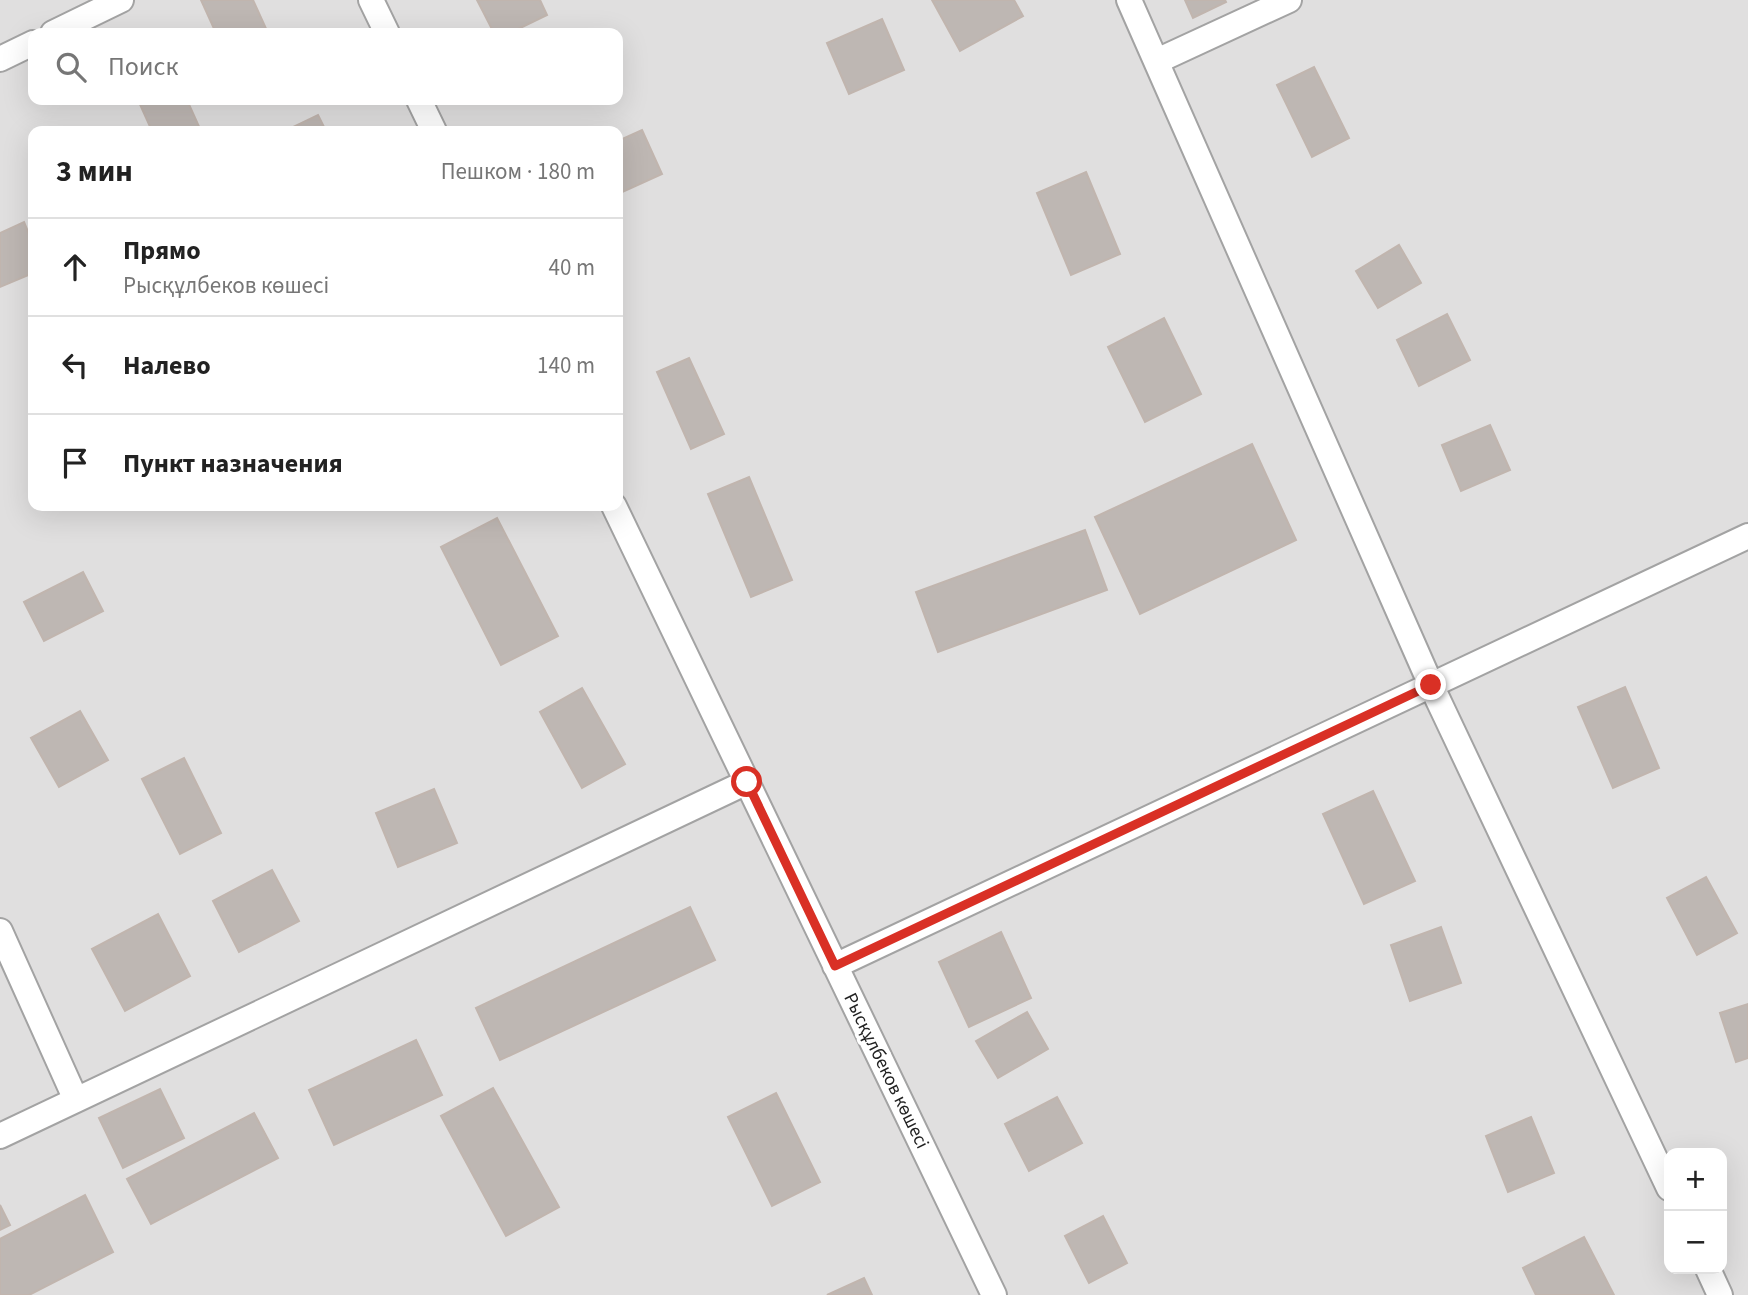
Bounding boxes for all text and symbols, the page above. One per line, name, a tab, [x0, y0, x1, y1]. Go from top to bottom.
search box	[28, 28, 623, 105]
icon: search	[52, 48, 90, 86]
text: Поиск	[108, 48, 178, 85]
text: 3 мин	[56, 150, 133, 193]
text: Пешком · 180 m	[441, 155, 595, 188]
text: Прямо	[123, 232, 201, 269]
icon: ahead	[56, 248, 94, 286]
text: 40 m	[548, 251, 595, 284]
text: Рысқұлбеков көшесі	[123, 269, 329, 302]
icon: left	[56, 346, 94, 384]
text: Налево	[123, 347, 211, 384]
text: 140 m	[537, 349, 595, 382]
icon: arrive	[56, 444, 94, 482]
text: Пункт назначения	[123, 445, 343, 482]
route end	[1415, 669, 1446, 700]
route start	[731, 766, 762, 797]
street label: Рысқұлбеков көшесі	[837, 989, 935, 1153]
map controls	[1664, 1148, 1727, 1274]
button: +	[1664, 1148, 1727, 1211]
button: −	[1664, 1211, 1727, 1274]

